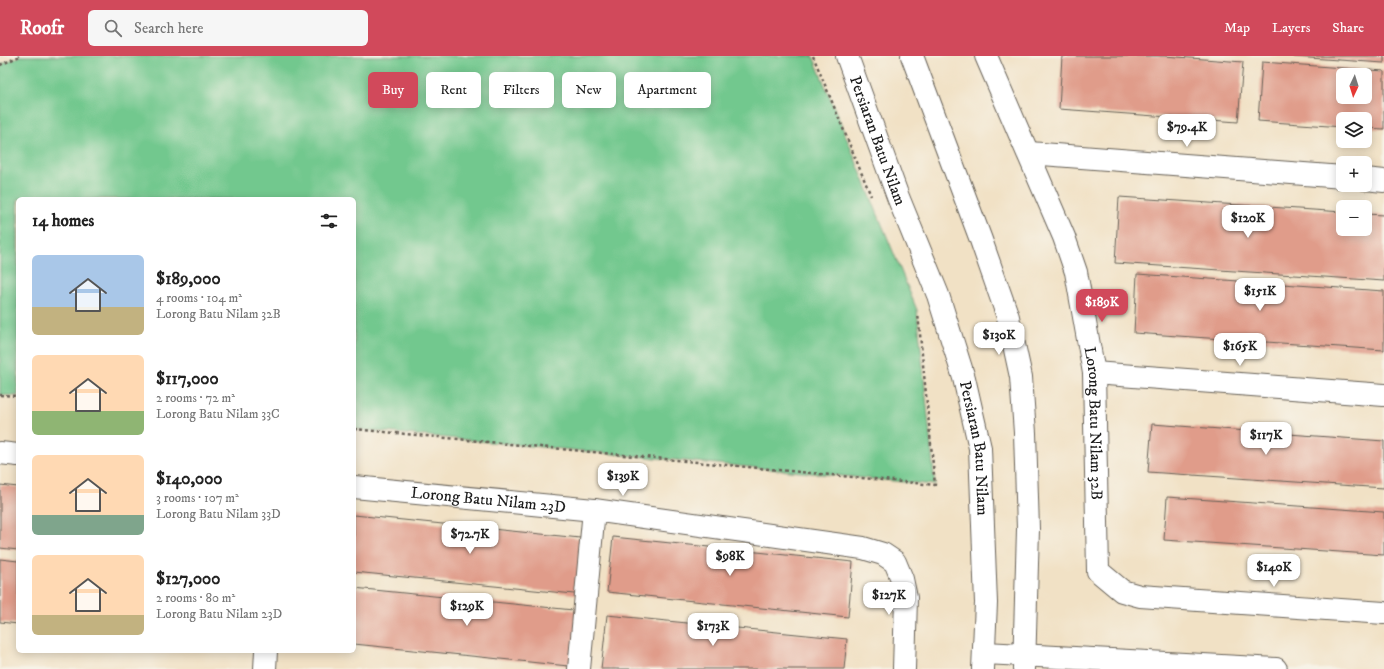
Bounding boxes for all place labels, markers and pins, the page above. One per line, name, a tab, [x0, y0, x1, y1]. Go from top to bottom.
pin: $79.4K	[1154, 114, 1220, 148]
pin: $120K	[1220, 205, 1276, 239]
pin: $151K	[1232, 278, 1288, 312]
pin: $189K	[1074, 289, 1130, 323]
pin: $130K	[971, 322, 1027, 356]
pin: $165K	[1212, 333, 1268, 367]
pin: $117K	[1238, 422, 1294, 456]
pin: $139K	[595, 463, 651, 497]
pin: $72.7K	[437, 521, 503, 555]
pin: $98K	[706, 543, 754, 577]
pin: $140K	[1246, 554, 1302, 588]
pin: $127K	[861, 582, 917, 616]
pin: $129K	[439, 593, 495, 627]
pin: $173K	[685, 613, 741, 647]

